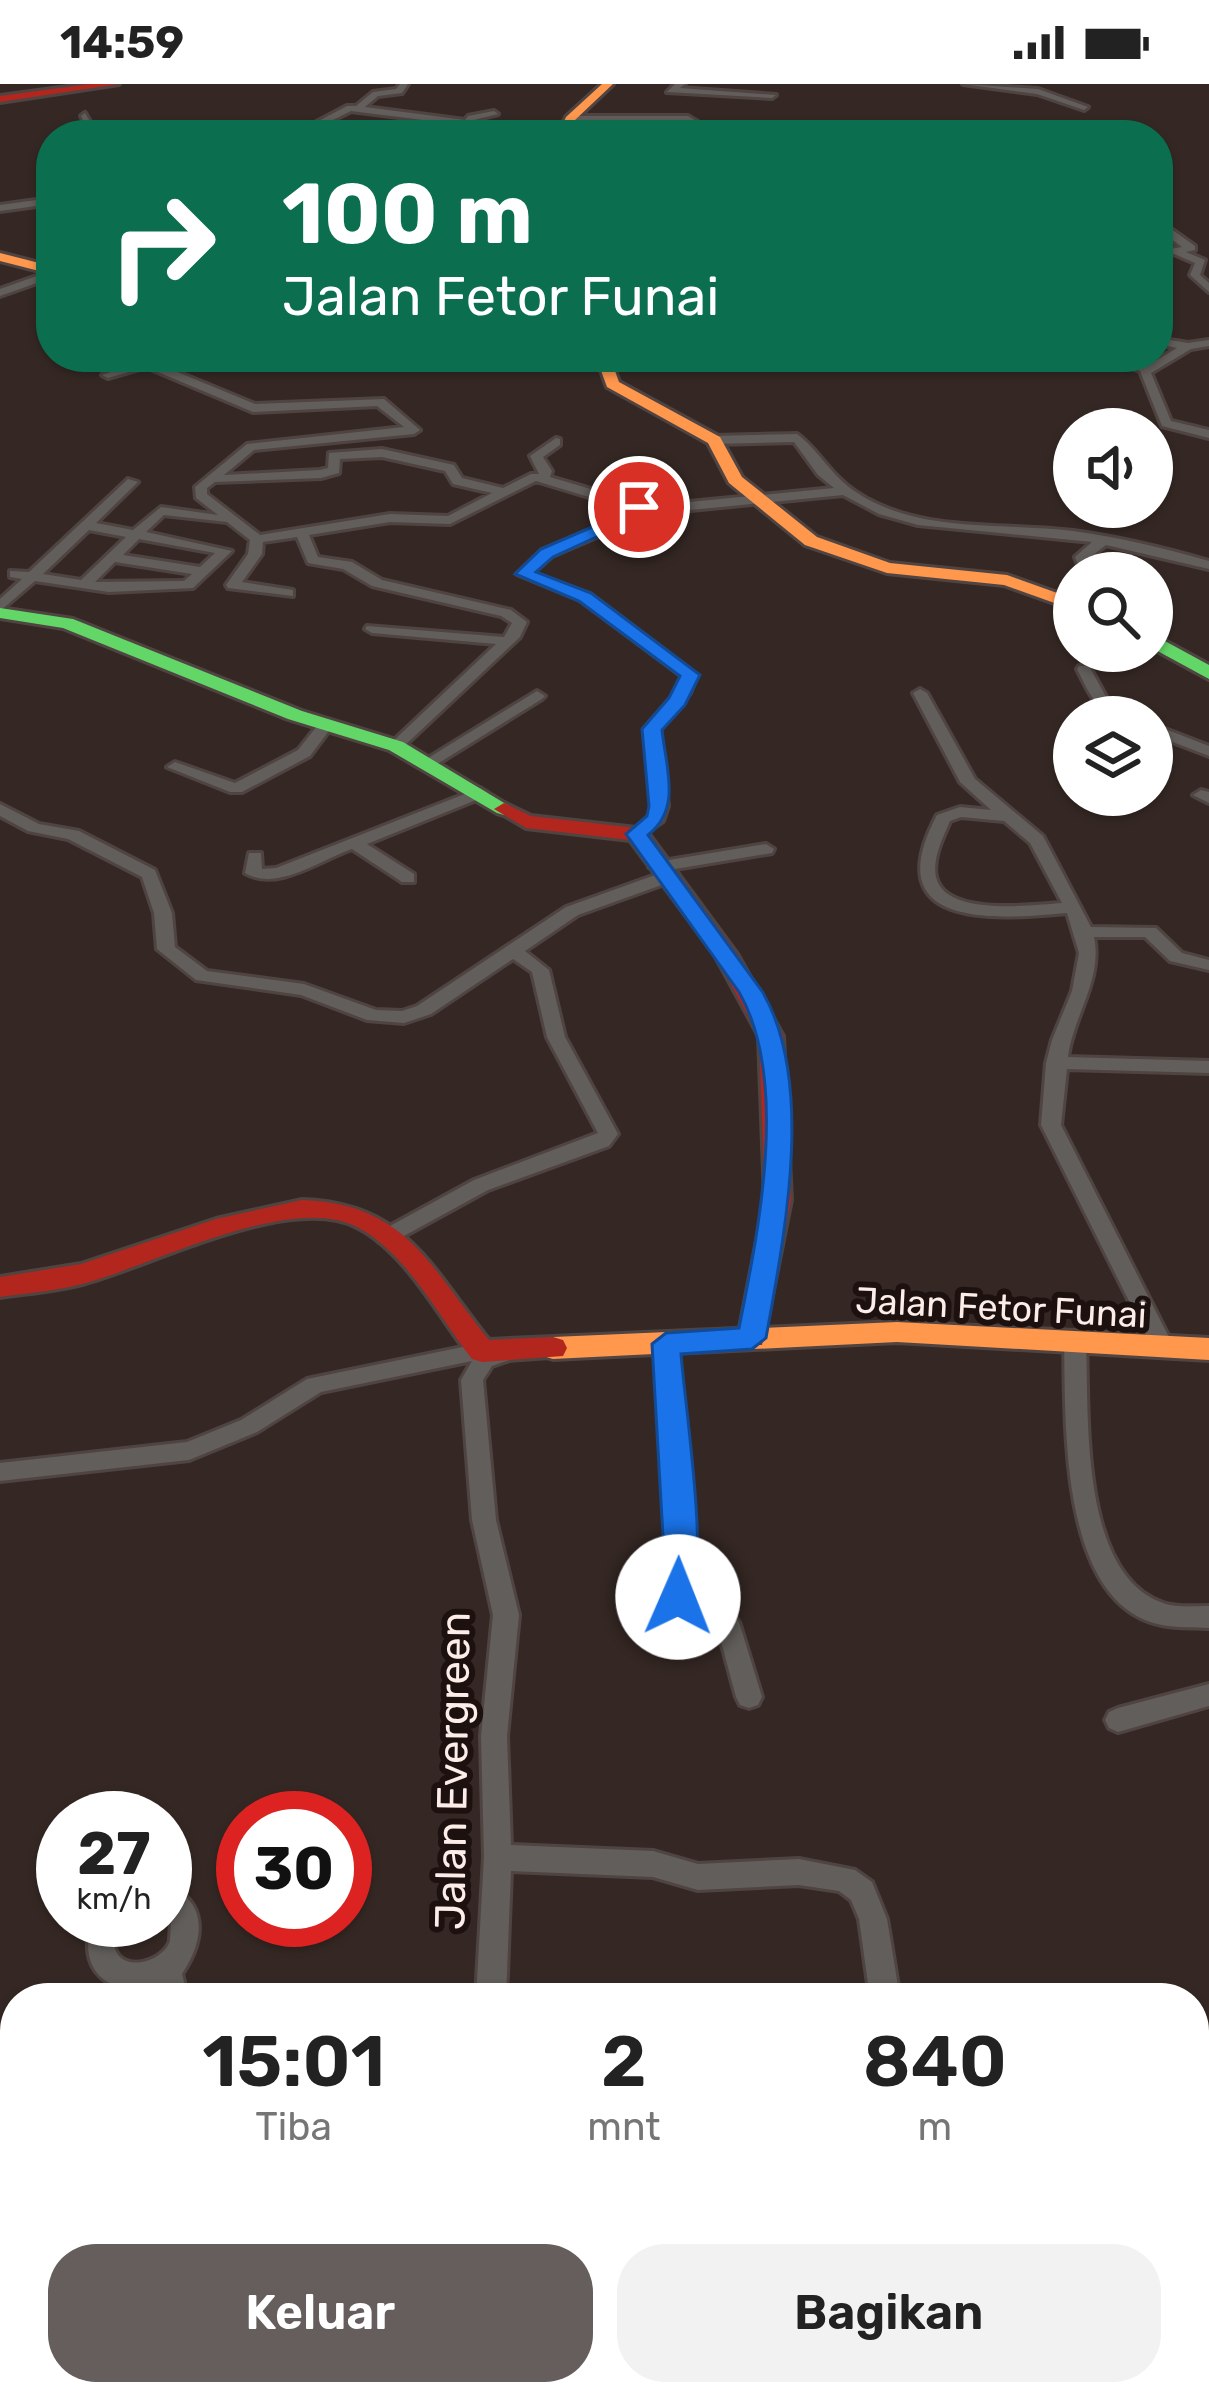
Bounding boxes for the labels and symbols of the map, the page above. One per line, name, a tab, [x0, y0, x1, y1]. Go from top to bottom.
pin	[588, 456, 690, 558]
street label: Jalan Fetor Funai	[854, 1278, 1148, 1337]
position arrow	[615, 1534, 741, 1660]
street label: Jalan Evergreen	[425, 1611, 481, 1931]
speed limit sign: 30	[216, 1791, 372, 1947]

